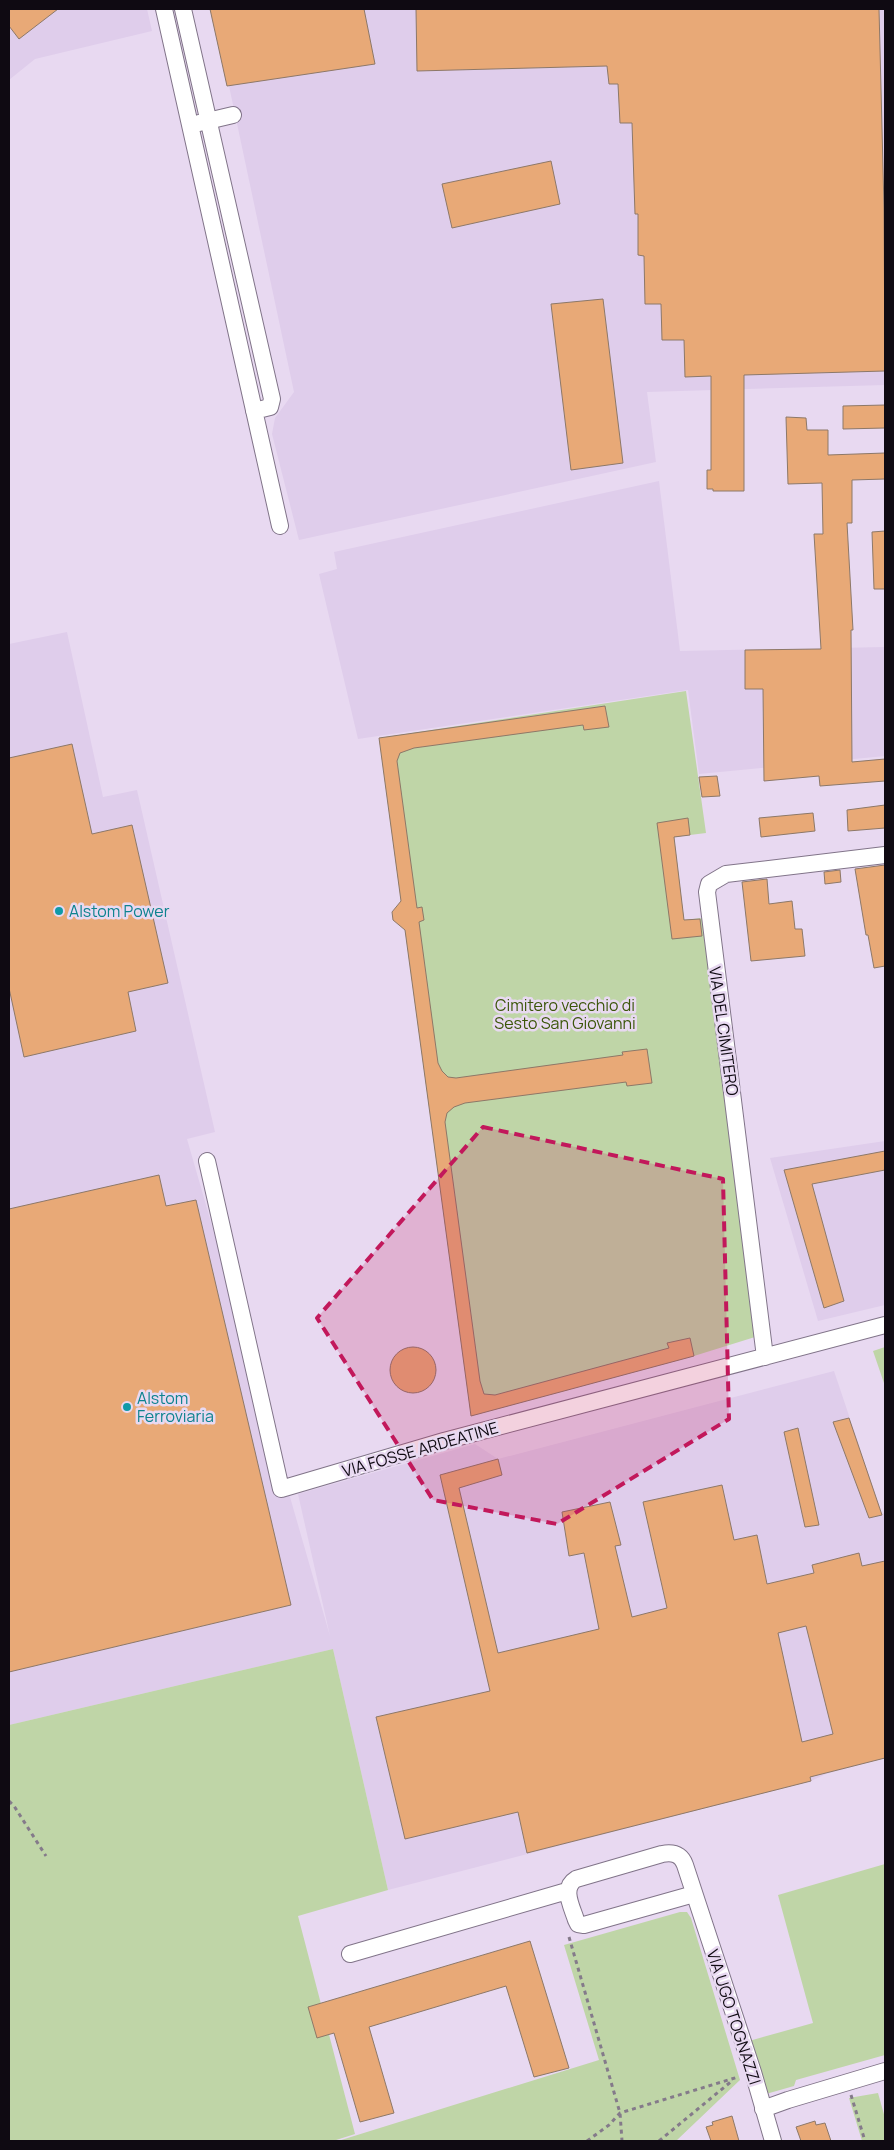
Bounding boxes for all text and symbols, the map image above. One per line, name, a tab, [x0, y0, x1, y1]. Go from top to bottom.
place label: Alstom Power	[69, 900, 170, 922]
marker: Alstom Power	[53, 905, 65, 917]
street label: VIA DEL CIMITERO	[704, 965, 744, 1097]
park label: Cimitero vecchio di Sesto San Giovanni	[494, 994, 636, 1034]
place label: Alstom Ferroviaria	[137, 1387, 214, 1427]
marker: Alstom Ferroviaria	[121, 1401, 133, 1413]
street label: VIA FOSSE ARDEATINE	[339, 1416, 501, 1482]
street label: VIA UGO TOGNAZZI	[702, 1947, 766, 2087]

